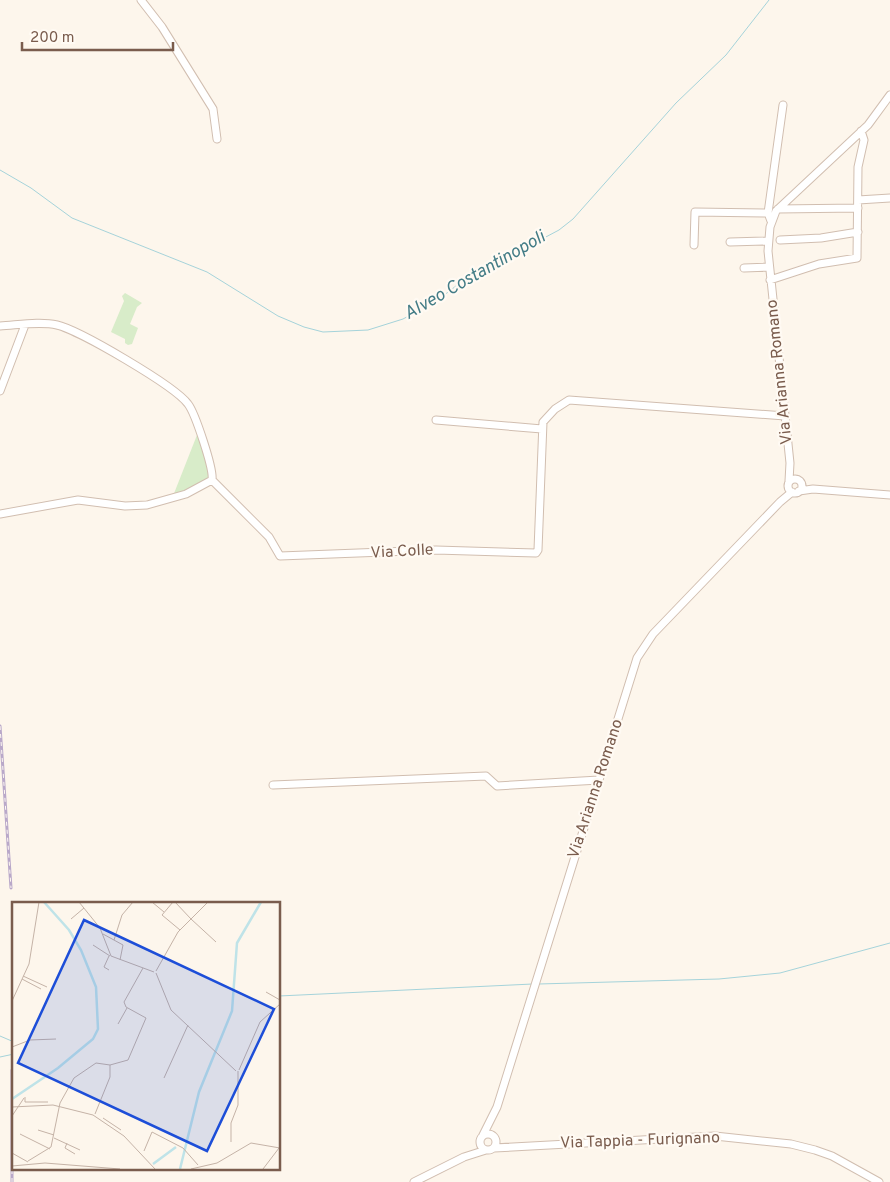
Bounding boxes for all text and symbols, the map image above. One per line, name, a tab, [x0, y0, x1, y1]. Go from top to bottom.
scale bar	[22, 20, 174, 52]
text: 200 m	[30, 29, 75, 48]
water label: Alveo Costantinopoli	[400, 225, 551, 326]
street label: Via Arianna Romano	[762, 298, 798, 446]
street label: Via Colle	[370, 540, 434, 564]
street label: Via Arianna Romano	[564, 717, 628, 861]
inset map	[12, 902, 280, 1170]
street label: Via Tappia - Furignano	[560, 1128, 720, 1154]

